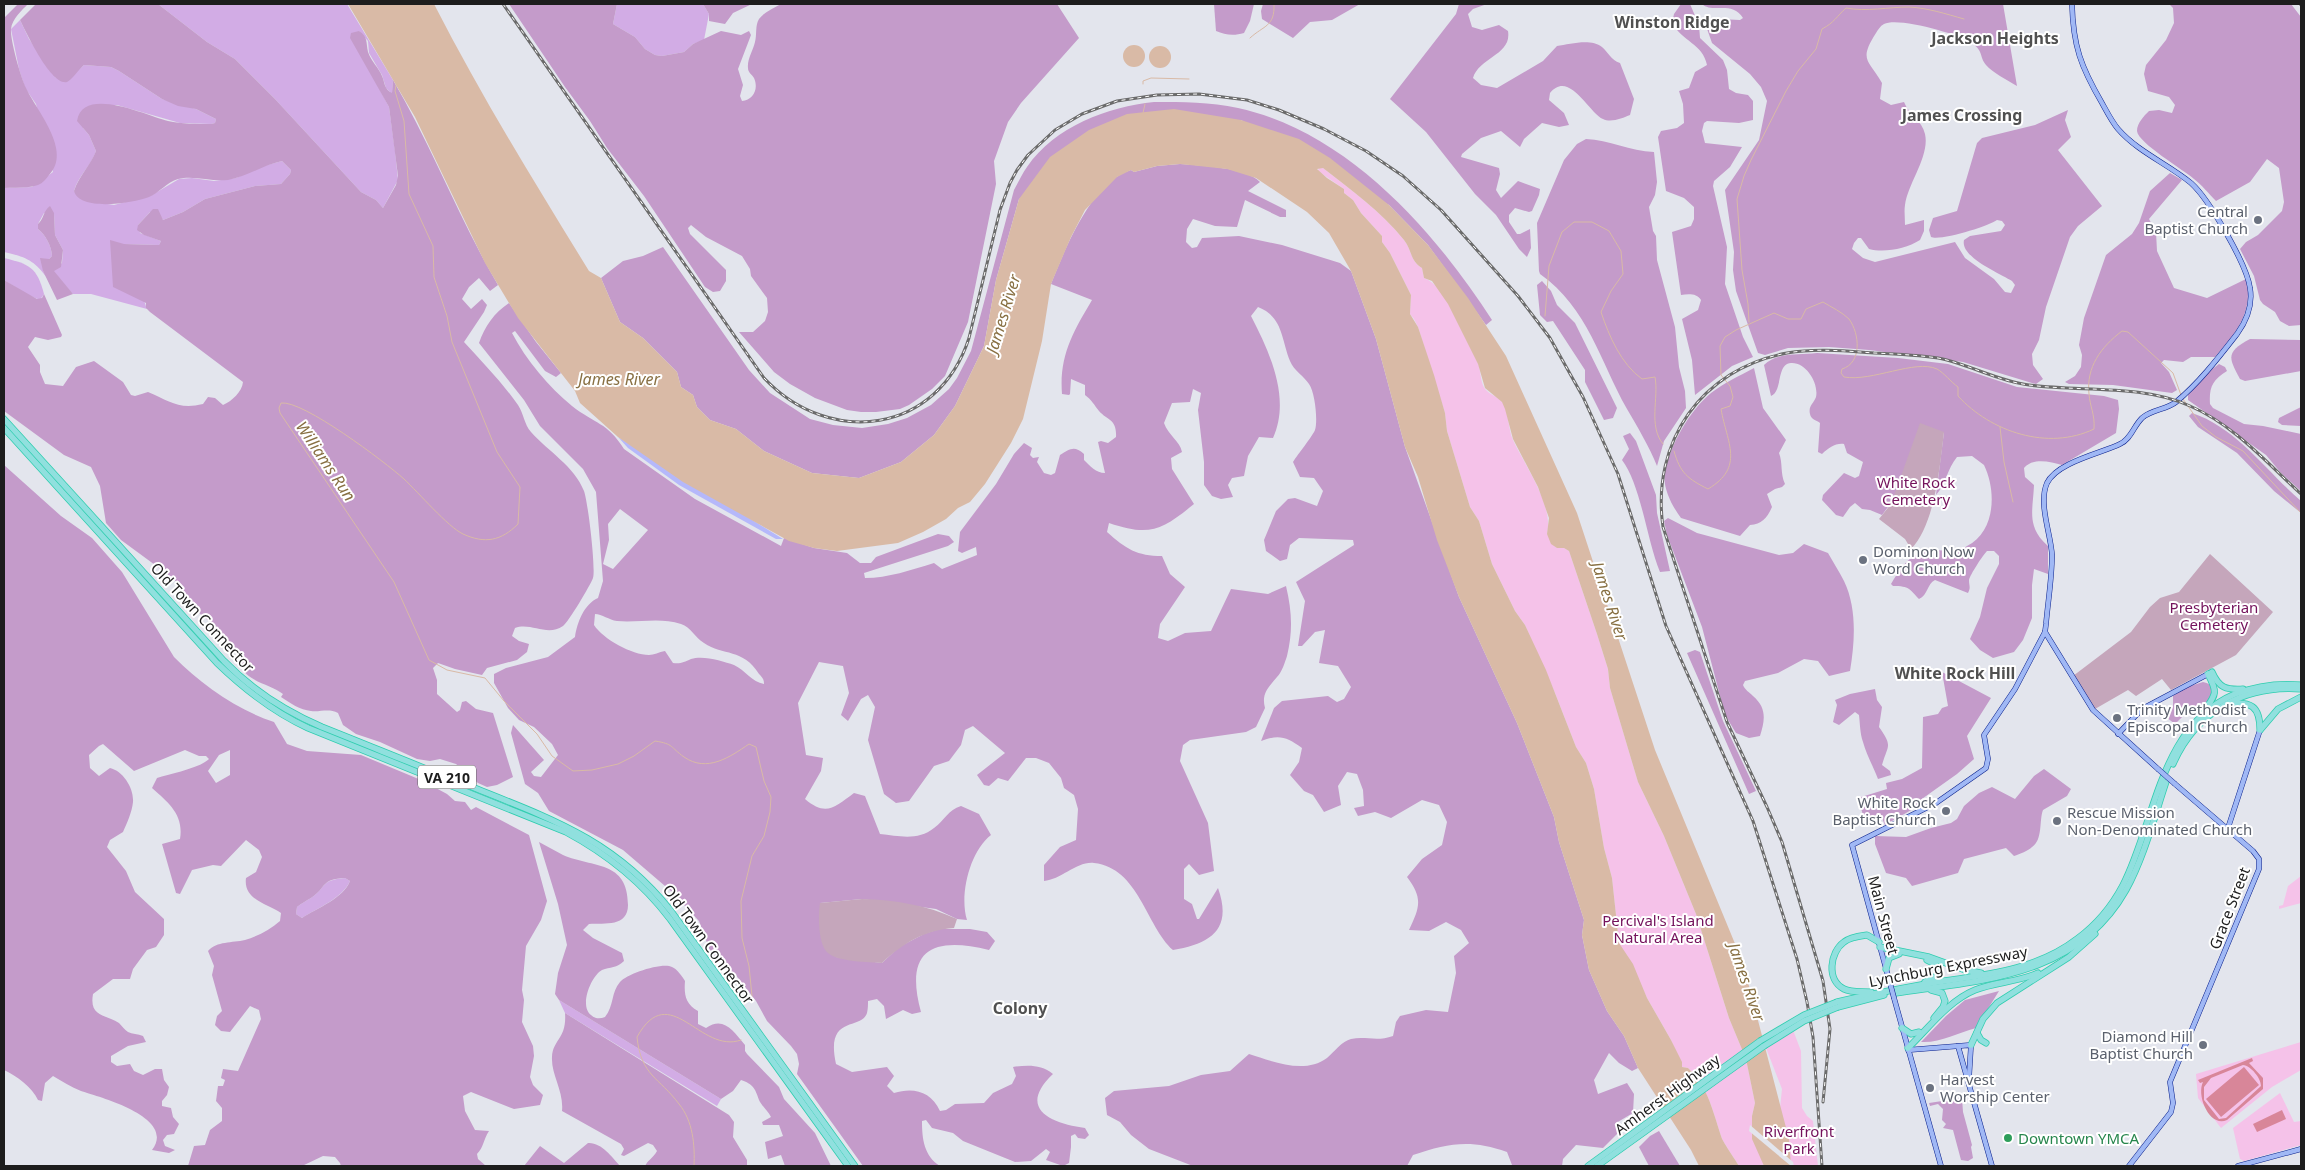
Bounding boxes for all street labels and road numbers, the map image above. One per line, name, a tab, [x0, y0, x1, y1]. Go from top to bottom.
street label: Old Town Connector	[147, 558, 259, 676]
road number: VA 210	[418, 766, 476, 789]
street label: Grace Street	[2204, 863, 2254, 952]
street label: Main Street	[1864, 873, 1904, 957]
street label: Old Town Connector	[659, 880, 759, 1008]
street label: Lynchburg Expressway	[1867, 941, 2029, 991]
street label: Amherst Highway	[1610, 1049, 1724, 1139]

